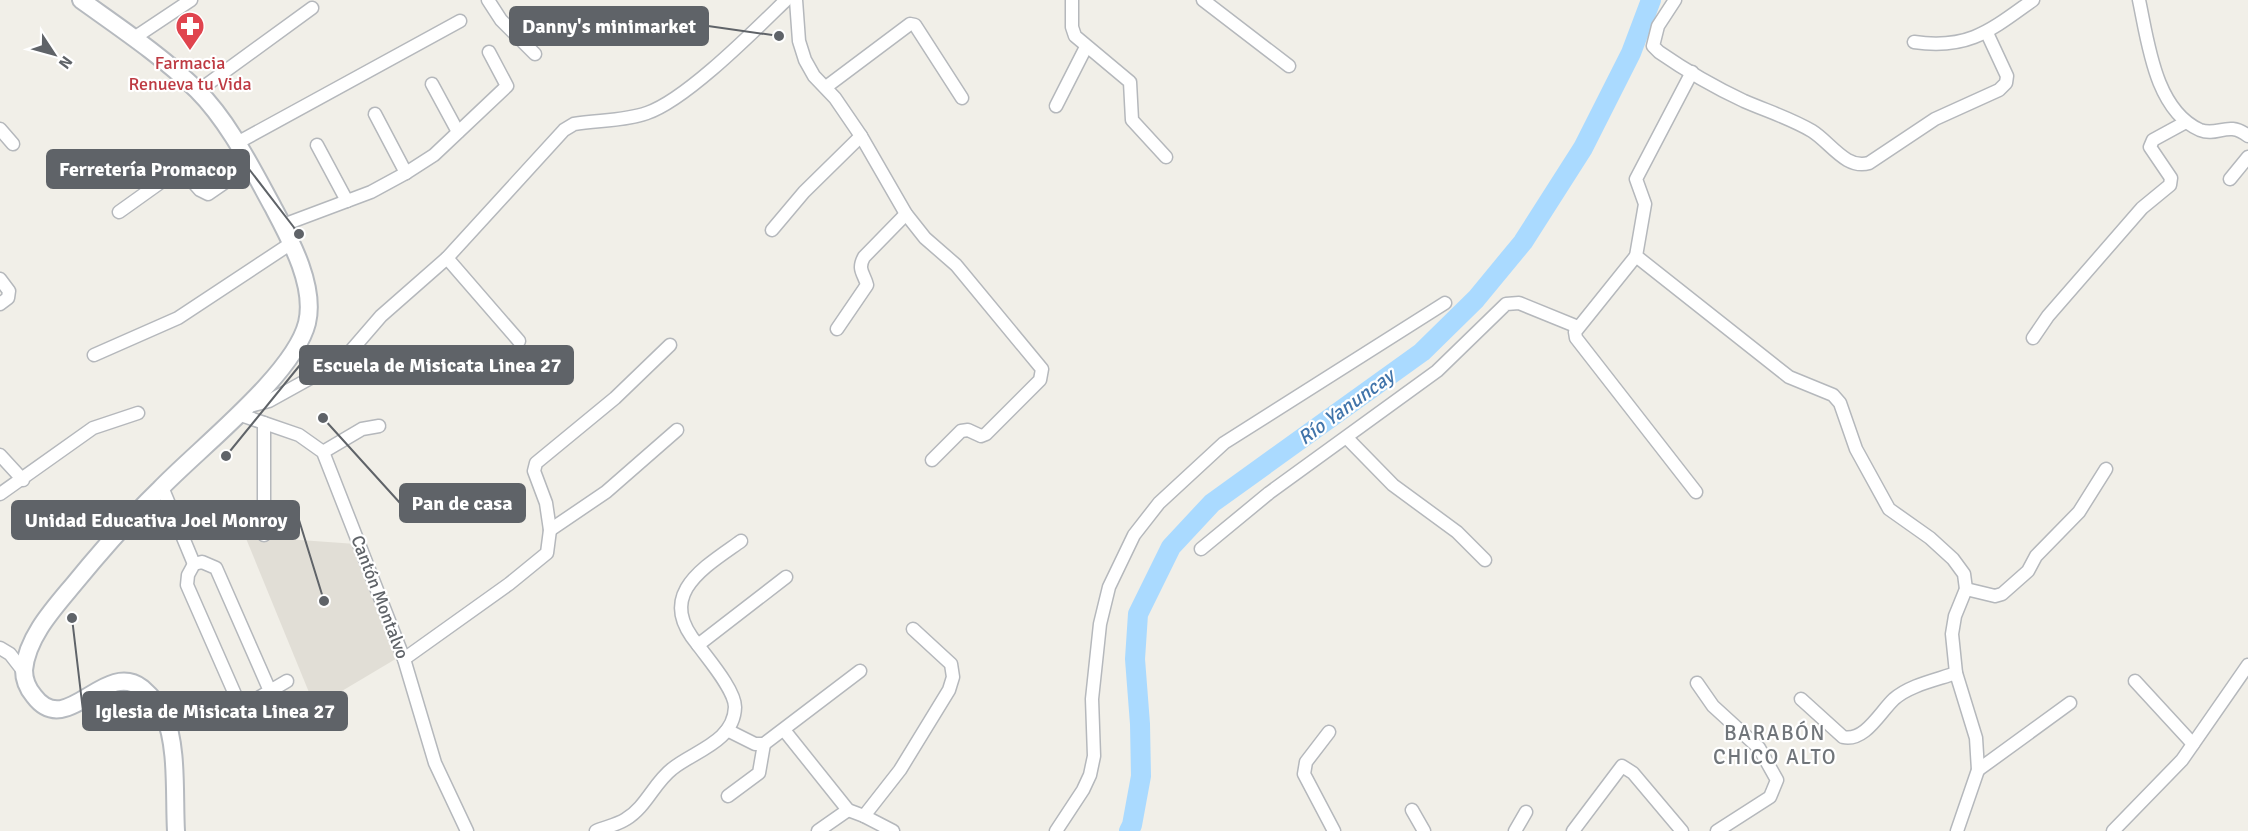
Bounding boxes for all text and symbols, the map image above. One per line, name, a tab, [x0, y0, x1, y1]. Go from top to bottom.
callout: Danny's minimarket	[510, 7, 708, 45]
pharmacy icon: Farmacia Renueva tu Vida	[174, 10, 206, 52]
text: Danny's minimarket	[522, 14, 696, 39]
north arrow	[24, 24, 84, 84]
text: N	[54, 52, 77, 73]
place label: Farmacia Renueva tu Vida	[128, 52, 252, 95]
callout: Ferretería Promacop	[47, 150, 249, 188]
text: Ferretería Promacop	[59, 157, 237, 182]
callout: Escuela de Misicata Linea 27	[300, 346, 573, 384]
text: Escuela de Misicata Linea 27	[312, 353, 562, 378]
water label: Río Yanuncay	[1293, 362, 1401, 450]
callout: Pan de casa	[400, 484, 525, 522]
text: Pan de casa	[412, 491, 512, 516]
callout: Unidad Educativa Joel Monroy	[12, 501, 299, 539]
text: Unidad Educativa Joel Monroy	[25, 508, 288, 533]
street label: Cantón Montalvo	[346, 532, 414, 662]
callout: Iglesia de Misicata Linea 27	[83, 692, 347, 730]
text: Iglesia de Misicata Linea 27	[95, 699, 335, 724]
district label: BARABÓN CHICO ALTO	[1713, 720, 1837, 770]

